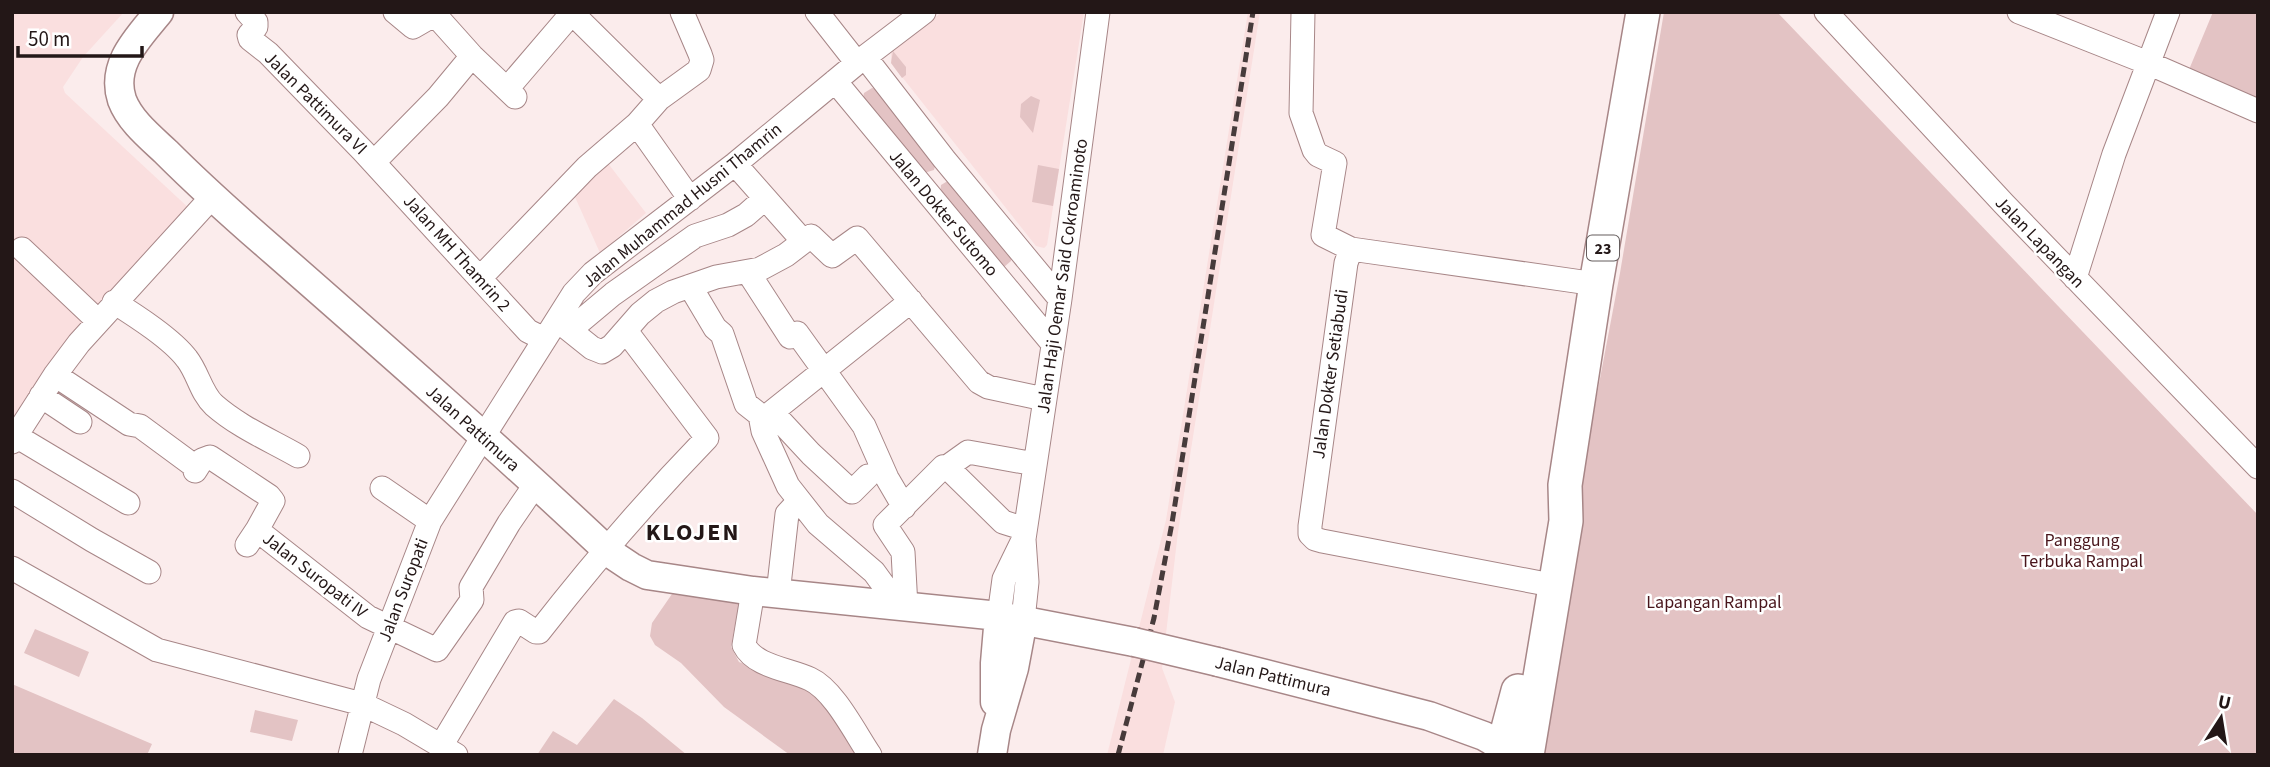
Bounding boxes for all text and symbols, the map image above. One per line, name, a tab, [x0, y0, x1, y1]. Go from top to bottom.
scale bar	[18, 14, 142, 58]
text: 50 m	[28, 24, 70, 54]
street label: Jalan Pattimura VI	[259, 46, 373, 160]
street label: Jalan Muhammad Husni Thamrin	[577, 117, 787, 294]
street label: Jalan Haji Oemar Said Cokroaminoto	[1031, 137, 1094, 415]
street label: Jalan Dokter Sutomo	[883, 145, 1004, 282]
street label: Jalan MH Thamrin 2	[397, 189, 516, 317]
street label: Jalan Lapangan	[1989, 191, 2090, 294]
road number: 23	[1587, 236, 1619, 260]
street label: Jalan Dokter Setiabudi	[1306, 288, 1355, 460]
street label: Jalan Pattimura	[420, 379, 525, 477]
district label: KLOJEN	[646, 515, 740, 550]
street label: Jalan Suropati IV	[257, 527, 373, 625]
park label: Panggung Terbuka Rampal	[2021, 528, 2143, 574]
street label: Jalan Suropati	[372, 535, 435, 646]
park label: Lapangan Rampal	[1646, 590, 1782, 615]
street label: Jalan Pattimura	[1212, 650, 1334, 703]
north arrow	[2186, 683, 2256, 753]
text: U	[2215, 688, 2233, 717]

